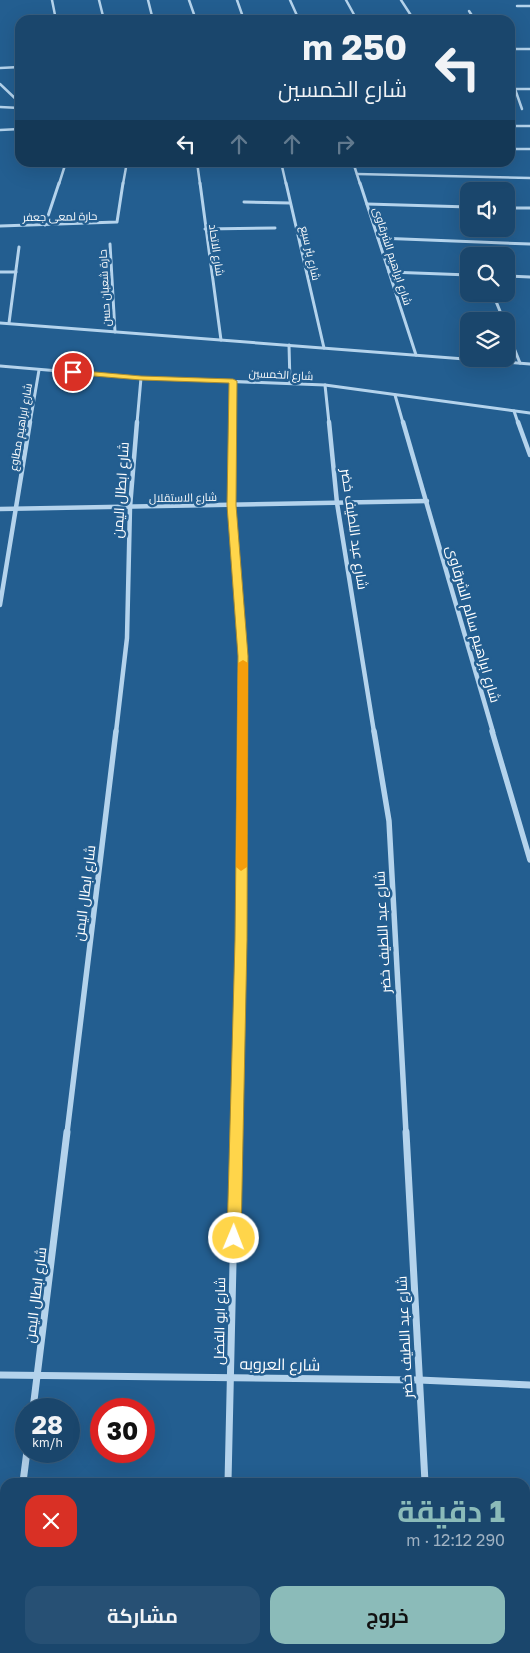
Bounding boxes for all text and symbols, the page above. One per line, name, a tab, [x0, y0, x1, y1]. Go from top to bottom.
text: 250 m	[302, 26, 407, 68]
icon: left	[425, 35, 490, 100]
text: شارع الخمسين	[278, 75, 407, 102]
icon: left	[172, 130, 200, 158]
icon: ahead	[225, 130, 253, 158]
icon: ahead	[278, 130, 306, 158]
icon: right	[331, 130, 359, 158]
map controls	[460, 182, 515, 367]
button: sound	[460, 182, 515, 237]
street label: شارع ابراهيم الشرقاوى	[369, 205, 415, 307]
street label: حارة لمعى جعفر	[22, 209, 98, 224]
street label: شارع الاتحاد	[205, 223, 227, 277]
street label: شارع بئر سبع	[296, 224, 324, 282]
button: search	[460, 247, 515, 302]
street label: حارة شعبان حسن	[95, 249, 114, 327]
button: layers	[460, 312, 515, 367]
pin	[52, 351, 94, 393]
icon: arrive	[59, 358, 87, 386]
street label: شارع الخمسين	[248, 366, 314, 384]
street label: شارع ابراهيم مطاوع	[6, 382, 36, 472]
street label: شارع ابطال اليمن	[108, 441, 133, 539]
street label: شارع عبد اللطيف خضر	[337, 466, 372, 591]
street label: شارع الاستقلال	[149, 490, 217, 506]
street label: شارع ابراهيم سالم الشرقاوى	[441, 543, 505, 705]
street label: شارع ابطال اليمن	[70, 844, 99, 942]
street label: شارع عبد اللطيف خضر	[370, 870, 395, 994]
position arrow	[207, 1211, 259, 1263]
street label: شارع ابطال اليمن	[21, 1246, 50, 1344]
street label: شارع عبد اللطيف خضر	[392, 1275, 417, 1399]
street label: شارع ابو الفضل	[210, 1277, 229, 1365]
street label: شارع العروبه	[239, 1353, 321, 1377]
speed limit sign: 30	[90, 1398, 155, 1463]
text: 28	[32, 1409, 63, 1440]
text: km/h	[32, 1435, 63, 1450]
text: 1 دقيقة	[397, 1493, 505, 1529]
button: close	[25, 1495, 77, 1547]
text: 290 m · 12:12	[406, 1530, 505, 1550]
button: مشاركة	[25, 1586, 260, 1644]
button: خروج	[270, 1586, 505, 1644]

